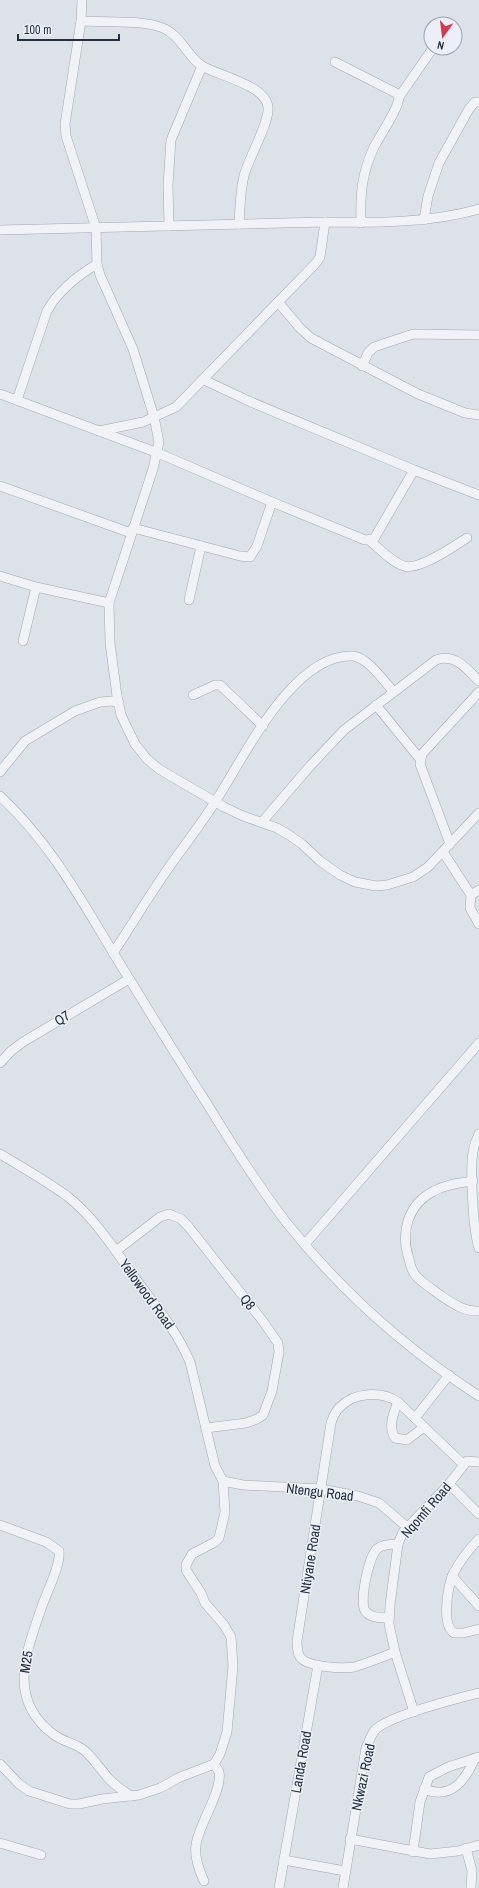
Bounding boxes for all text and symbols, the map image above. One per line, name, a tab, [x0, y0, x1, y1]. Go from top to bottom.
scale bar	[18, 16, 119, 42]
north arrow	[423, 16, 463, 56]
text: 100 m	[24, 22, 51, 38]
text: N	[436, 38, 445, 53]
street label: Q7	[51, 1006, 73, 1030]
street label: Yellowood Road	[115, 1255, 179, 1333]
street label: Q8	[236, 1290, 260, 1314]
street label: Ntengu Road	[285, 1479, 355, 1505]
street label: Nqomfi Road	[397, 1479, 455, 1541]
street label: Ntiyane Road	[296, 1523, 324, 1595]
street label: M25	[15, 1650, 37, 1674]
street label: Landa Road	[287, 1730, 315, 1794]
street label: Nkwazi Road	[347, 1742, 379, 1812]

